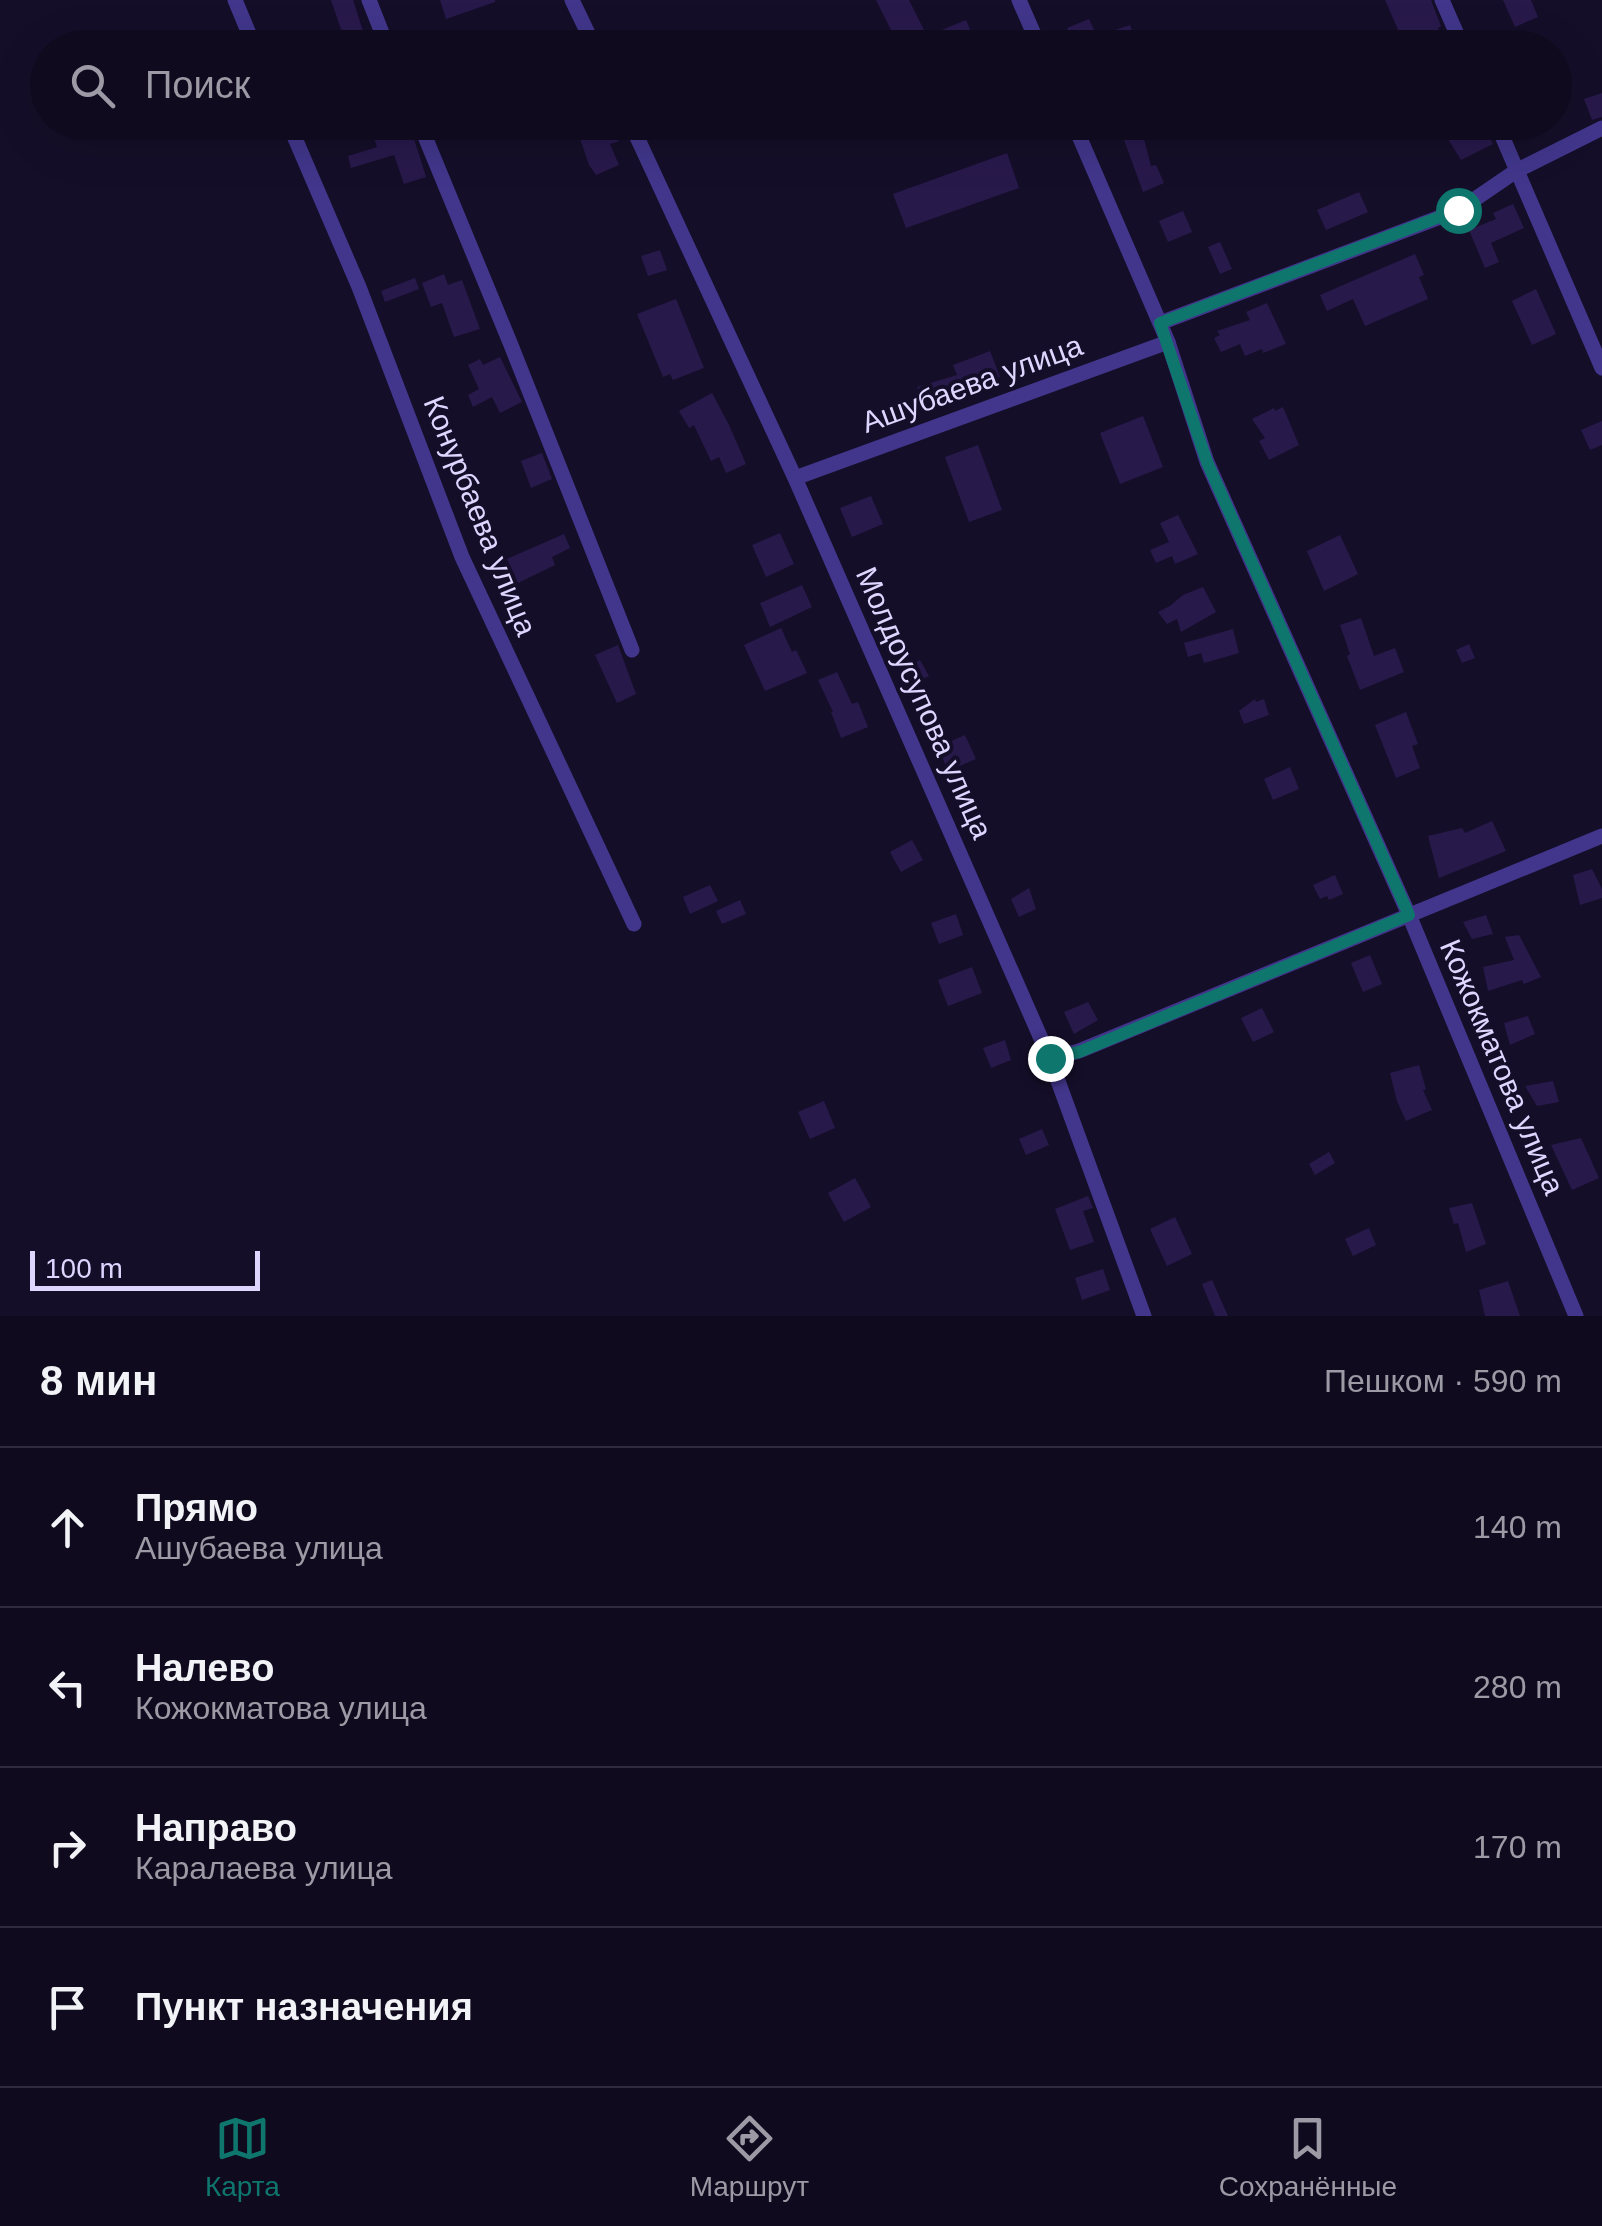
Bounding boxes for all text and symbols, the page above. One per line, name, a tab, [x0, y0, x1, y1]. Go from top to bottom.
search box	[30, 30, 1572, 140]
icon: search	[65, 58, 120, 113]
text: Поиск	[145, 64, 250, 106]
route start	[1436, 188, 1482, 234]
street label: Ашубаева улица	[857, 328, 1087, 439]
street label: Конурбаева улица	[417, 391, 544, 641]
street label: Молдоусупова улица	[850, 562, 999, 844]
street label: Кожокматова улица	[1434, 934, 1571, 1199]
route end	[1028, 1036, 1074, 1082]
scale bar	[30, 1246, 260, 1290]
text: 100 m	[45, 1253, 123, 1284]
text: 8 мин	[40, 1357, 157, 1404]
text: Пешком · 590 m	[1324, 1363, 1562, 1399]
text: Прямо	[135, 1487, 258, 1529]
icon: ahead	[40, 1500, 95, 1555]
text: 140 m	[1473, 1509, 1562, 1545]
text: Ашубаева улица	[135, 1530, 383, 1566]
text: Налево	[135, 1647, 274, 1689]
icon: left	[40, 1660, 95, 1715]
text: 280 m	[1473, 1669, 1562, 1705]
text: Кожокматова улица	[135, 1690, 427, 1726]
text: Направо	[135, 1807, 297, 1849]
icon: right	[40, 1820, 95, 1875]
text: 170 m	[1473, 1829, 1562, 1865]
text: Каралаева улица	[135, 1850, 393, 1886]
icon: arrive	[40, 1980, 95, 2035]
text: Пункт назначения	[135, 1986, 473, 2028]
tab: Карта	[205, 2111, 280, 2203]
tab: Маршрут	[690, 2111, 809, 2203]
tab: Сохранённые	[1219, 2111, 1397, 2203]

